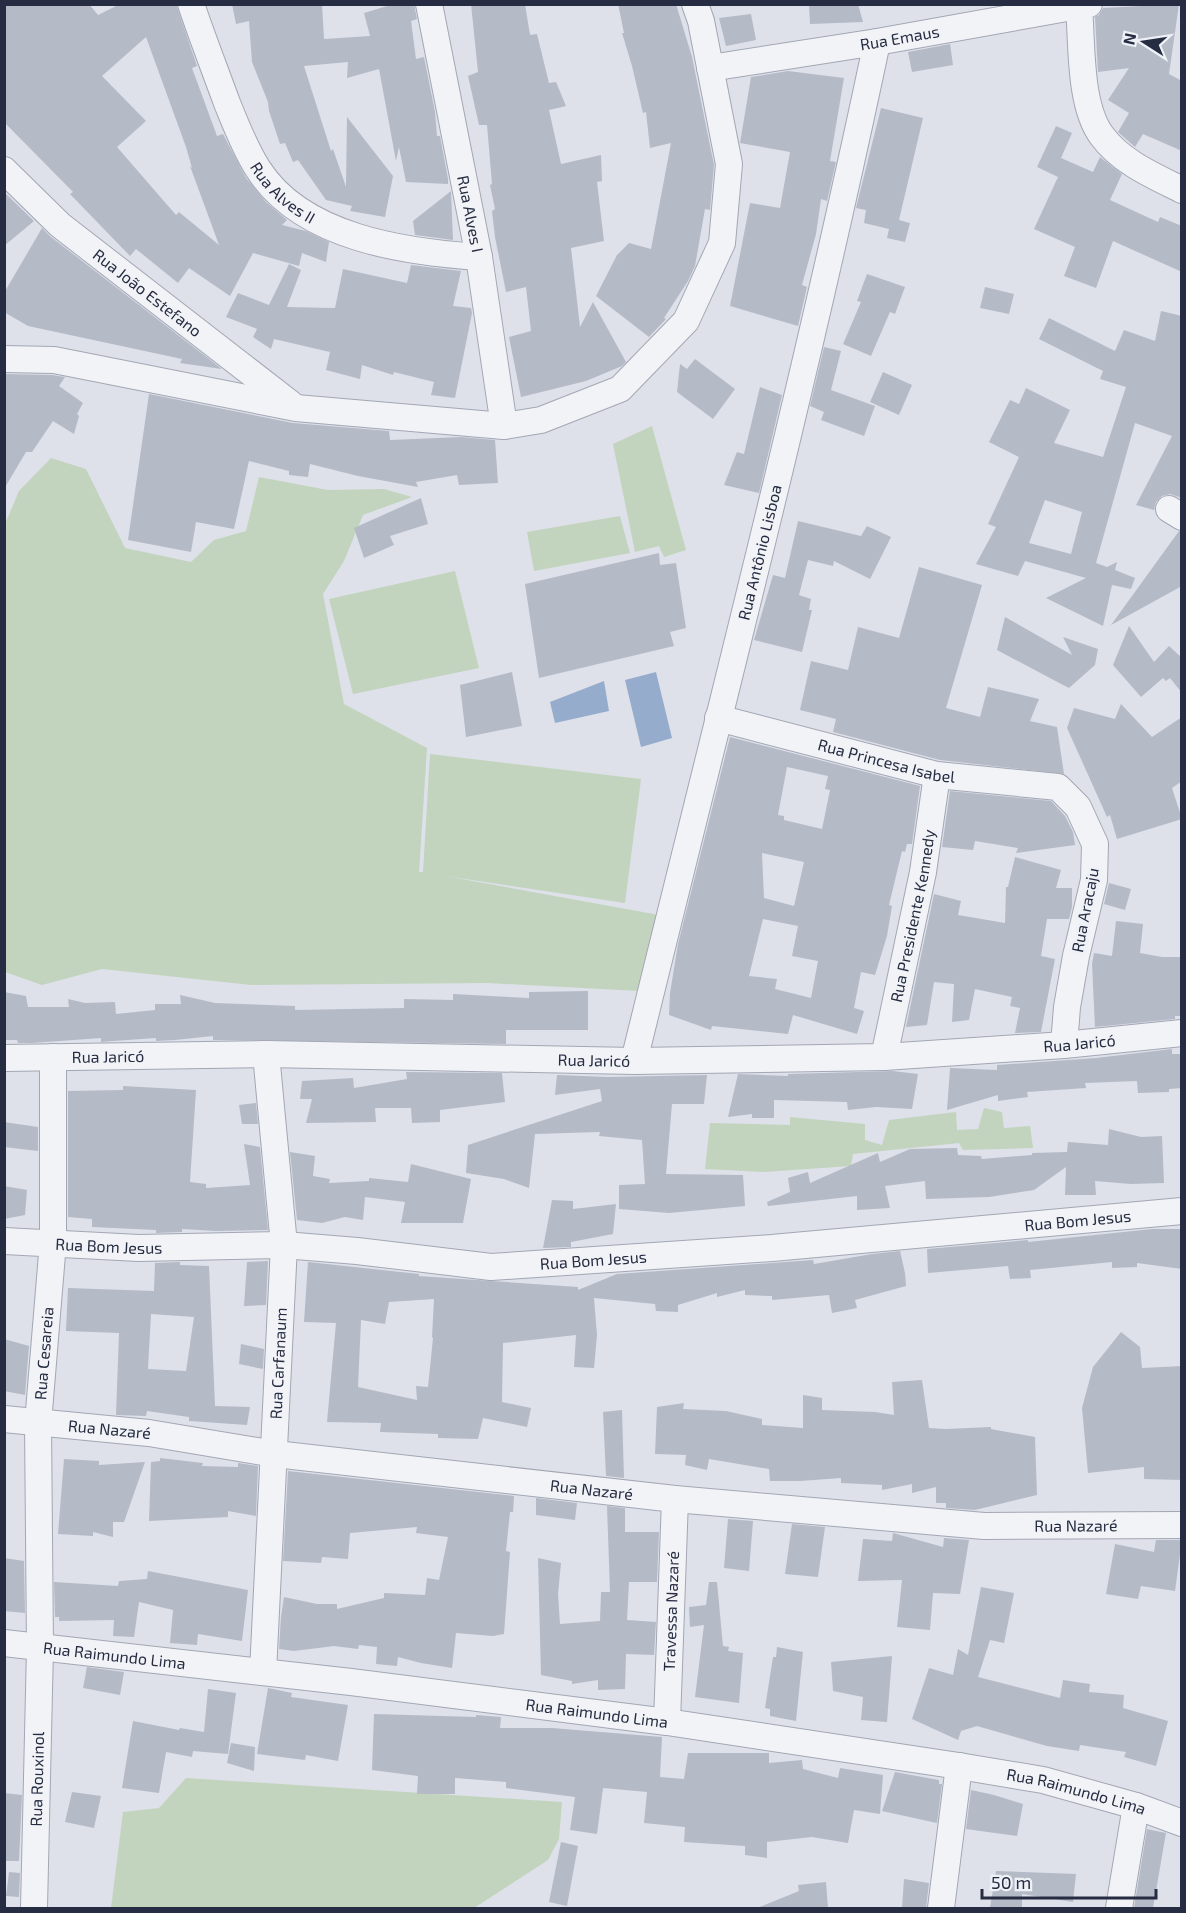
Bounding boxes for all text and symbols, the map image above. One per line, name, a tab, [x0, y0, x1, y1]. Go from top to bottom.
north arrow	[1114, 12, 1174, 72]
street label: Rua Emaus	[858, 21, 941, 54]
text: N	[1118, 31, 1139, 46]
street label: Rua Alves II	[247, 158, 319, 227]
street label: Rua Alves I	[454, 174, 488, 254]
street label: Rua João Estefano	[90, 244, 206, 340]
street label: Rua Antônio Lisboa	[733, 483, 785, 622]
street label: Rua Princesa Isabel	[816, 734, 956, 786]
street label: Rua Presidente Kennedy	[886, 828, 938, 1004]
street label: Rua Aracaju	[1067, 866, 1103, 954]
street label: Rua Jaricó	[1043, 1030, 1116, 1055]
street label: Rua Jaricó	[72, 1046, 144, 1066]
street label: Rua Jaricó	[557, 1050, 630, 1070]
street label: Rua Bom Jesus	[1023, 1206, 1132, 1234]
street label: Rua Bom Jesus	[55, 1234, 163, 1257]
street label: Rua Bom Jesus	[539, 1246, 647, 1273]
street label: Rua Cesareia	[30, 1306, 57, 1401]
street label: Rua Carfanaum	[265, 1307, 290, 1420]
street label: Rua Nazaré	[67, 1415, 152, 1442]
street label: Rua Nazaré	[549, 1475, 634, 1503]
street label: Rua Nazaré	[1034, 1515, 1118, 1535]
street label: Travessa Nazaré	[659, 1550, 682, 1672]
street label: Rua Raimundo Lima	[42, 1637, 187, 1672]
street label: Rua Raimundo Lima	[525, 1694, 669, 1731]
street label: Rua Rouxinol	[26, 1731, 47, 1827]
street label: Rua Raimundo Lima	[1005, 1764, 1149, 1818]
scale bar	[982, 1862, 1156, 1900]
text: 50 m	[991, 1871, 1031, 1893]

